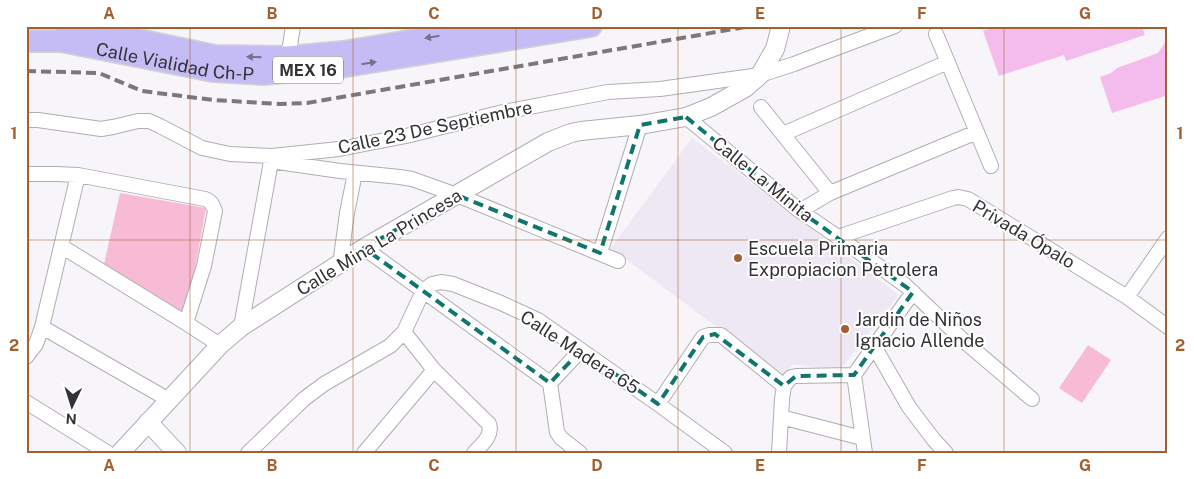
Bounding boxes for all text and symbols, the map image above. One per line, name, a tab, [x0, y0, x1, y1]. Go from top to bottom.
text: A	[103, 4, 115, 23]
text: B	[267, 4, 278, 23]
text: C	[428, 4, 440, 23]
text: D	[591, 4, 603, 23]
text: E	[755, 4, 765, 23]
text: F	[917, 4, 927, 23]
text: G	[1079, 4, 1091, 23]
one-way arrow	[424, 33, 440, 41]
street label: Calle Vialidad Ch-P	[94, 38, 255, 84]
one-way arrow	[246, 52, 262, 60]
road number: MEX 16	[273, 56, 343, 84]
one-way arrow	[361, 58, 377, 66]
street label: Calle 23 De Septiembre	[336, 96, 534, 158]
text: 1	[11, 124, 17, 143]
text: 1	[1177, 124, 1183, 143]
street label: Calle La Minita	[708, 132, 818, 226]
street label: Calle Mina La Princesa	[293, 184, 465, 300]
street label: Privada Ópalo	[969, 194, 1079, 273]
place label: Escuela Primaria Expropiacion Petrolera	[748, 238, 938, 280]
marker: Escuela Primaria Expropiacion Petrolera	[732, 252, 744, 264]
street label: Calle Madera 65	[517, 306, 643, 398]
place label: Jardin de Niños Ignacio Allende	[855, 309, 985, 351]
marker: Jardin de Niños Ignacio Allende	[839, 323, 851, 335]
text: 2	[9, 336, 19, 355]
text: 2	[1175, 336, 1185, 355]
north arrow	[48, 382, 98, 432]
text: N	[65, 411, 77, 427]
text: A	[103, 456, 115, 475]
text: B	[267, 456, 278, 475]
text: C	[428, 456, 440, 475]
text: D	[591, 456, 603, 475]
text: E	[755, 456, 765, 475]
text: F	[917, 456, 927, 475]
text: G	[1079, 456, 1091, 475]

